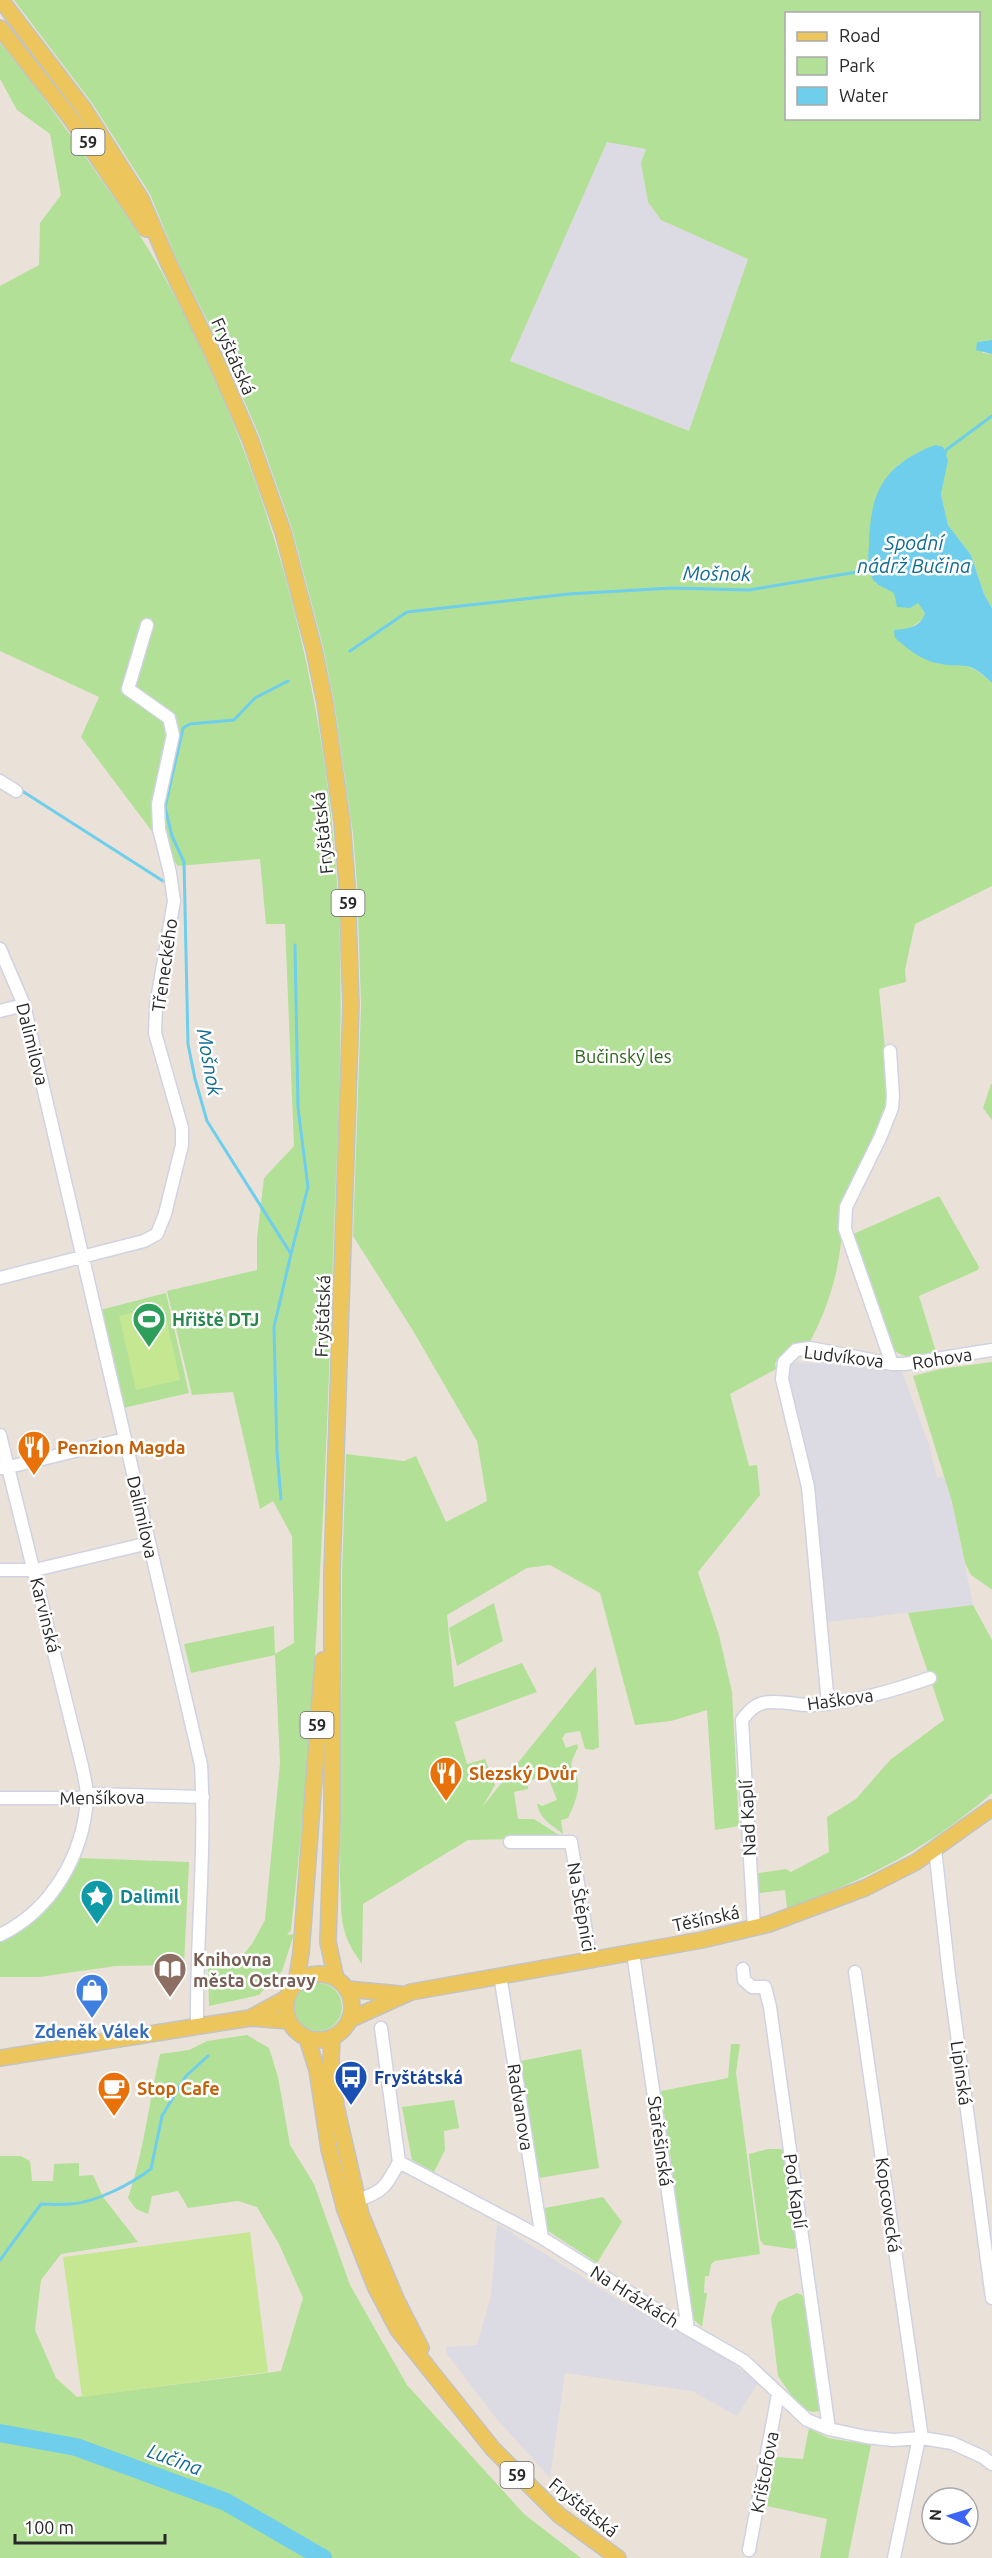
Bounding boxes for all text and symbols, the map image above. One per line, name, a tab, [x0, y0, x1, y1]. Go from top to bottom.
legend	[785, 12, 980, 120]
text: Road	[839, 25, 881, 45]
text: Park	[839, 55, 875, 75]
text: Water	[839, 85, 889, 105]
road number: 59	[72, 129, 104, 155]
street label: Fryštátská	[208, 314, 260, 398]
water label: Spodní nádrž Bučina	[857, 531, 971, 577]
water label: Mošnok	[683, 561, 752, 585]
street label: Fryštátská	[308, 791, 336, 875]
road number: 59	[332, 890, 364, 916]
street label: Třeneckého	[148, 917, 180, 1013]
street label: Dalimilova	[13, 1001, 53, 1087]
water label: Mošnok	[193, 1026, 227, 1098]
park label: Bučinský les	[575, 1046, 672, 1066]
street label: Fryštátská	[311, 1274, 333, 1358]
sports icon: Hřiště DTJ	[131, 1301, 167, 1348]
place label: Hřiště DTJ	[172, 1309, 259, 1329]
street label: Ludvíkova	[803, 1341, 885, 1371]
street label: Rohova	[911, 1343, 973, 1373]
restaurant icon: Penzion Magda	[16, 1429, 52, 1476]
place label: Penzion Magda	[57, 1437, 185, 1457]
street label: Dalimilova	[124, 1474, 162, 1560]
street label: Karvinská	[27, 1575, 65, 1655]
street label: Haškova	[806, 1684, 874, 1714]
road number: 59	[300, 1712, 334, 1738]
restaurant icon: Slezský Dvůr	[428, 1755, 464, 1802]
place label: Slezský Dvůr	[469, 1763, 578, 1783]
street label: Nad Kaplí	[735, 1779, 759, 1857]
street label: Menšíkova	[59, 1786, 145, 1808]
street label: Na Štěpnici	[564, 1860, 601, 1953]
place icon: Dalimil	[79, 1878, 115, 1925]
place label: Dalimil	[120, 1886, 180, 1906]
street label: Těšínská	[671, 1901, 741, 1935]
place label: Knihovna města Ostravy	[193, 1949, 316, 1990]
library icon: Knihovna města Ostravy	[152, 1951, 188, 1998]
shop icon: Zdeněk Válek	[74, 1972, 110, 2019]
place label: Zdeněk Válek	[35, 2021, 149, 2041]
street label: Lipinská	[948, 2039, 976, 2107]
bus stop icon: Fryštátská	[333, 2059, 369, 2106]
street label: Radvanova	[504, 2062, 538, 2152]
place label: Fryštátská	[374, 2067, 463, 2087]
cafe icon: Stop Cafe	[96, 2070, 132, 2117]
place label: Stop Cafe	[137, 2078, 220, 2098]
street label: Stařešinská	[645, 2095, 677, 2187]
street label: Pod Kaplí	[781, 2152, 811, 2230]
street label: Kopcovecká	[872, 2156, 906, 2254]
street label: Na Hrázkách	[587, 2261, 683, 2331]
street label: Krištofova	[746, 2429, 782, 2515]
water label: Lučina	[145, 2439, 206, 2480]
road number: 59	[500, 2462, 534, 2488]
street label: Fryštátská	[546, 2473, 622, 2541]
north arrow	[920, 2486, 980, 2546]
scale bar	[15, 2507, 165, 2545]
text: N	[926, 2508, 944, 2522]
text: 100 m	[24, 2517, 74, 2537]

